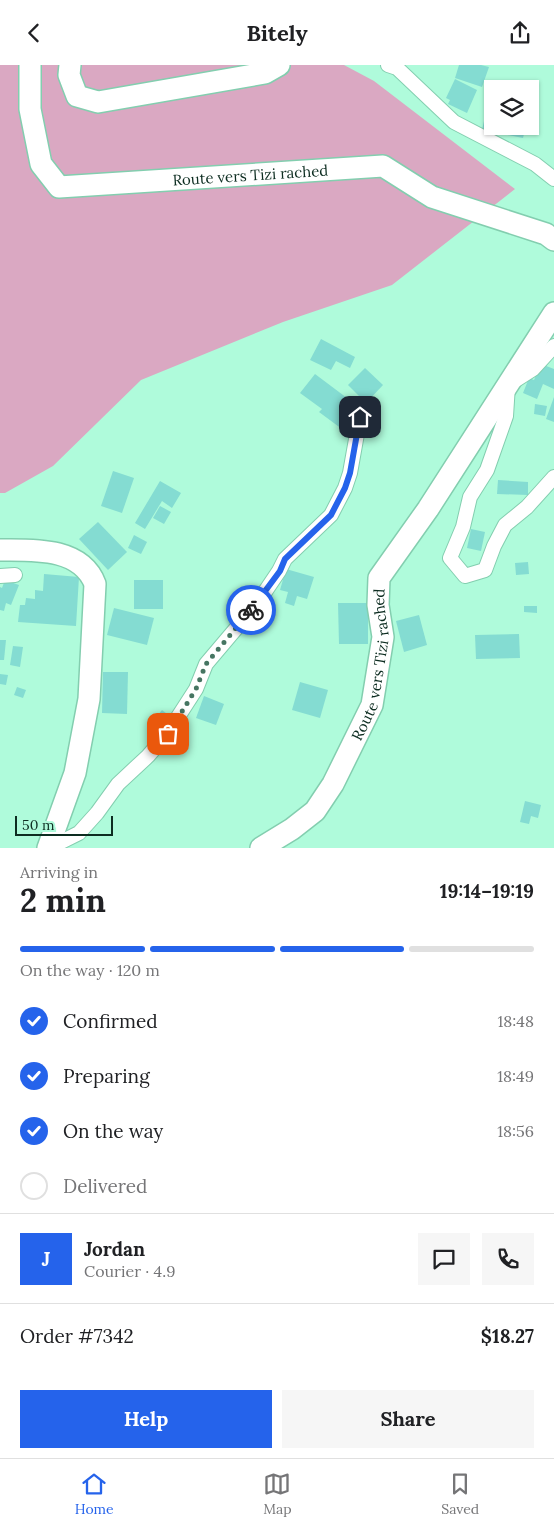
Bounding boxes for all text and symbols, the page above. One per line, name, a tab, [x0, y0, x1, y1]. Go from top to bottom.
icon: back	[20, 19, 48, 47]
text: Bitely	[246, 19, 308, 47]
icon: share	[506, 19, 534, 47]
map controls	[484, 80, 539, 135]
button: layers	[484, 80, 539, 135]
street label: Route vers Tizi rached	[172, 160, 329, 189]
pin	[339, 396, 381, 438]
icon: home	[346, 403, 374, 431]
courier	[226, 585, 276, 635]
street label: Route vers Tizi rached	[347, 588, 393, 743]
icon: bike	[237, 596, 265, 624]
pin	[147, 713, 189, 755]
icon: bag	[154, 720, 182, 748]
scale bar	[15, 813, 112, 836]
text: 50 m	[22, 816, 55, 834]
text: Arriving in	[20, 862, 98, 882]
text: 19:14–19:19	[440, 879, 534, 903]
text: 2 min	[20, 880, 106, 921]
text: On the way · 120 m	[20, 960, 160, 980]
icon: check	[20, 1007, 48, 1035]
text: Confirmed	[63, 1009, 158, 1033]
text: 18:48	[498, 1011, 534, 1031]
icon: check	[20, 1062, 48, 1090]
text: Preparing	[63, 1064, 150, 1088]
text: 18:49	[497, 1066, 534, 1086]
icon: check	[20, 1117, 48, 1145]
text: On the way	[63, 1119, 163, 1143]
text: 18:56	[497, 1121, 534, 1141]
text: Delivered	[63, 1174, 147, 1198]
button: chat	[418, 1233, 470, 1285]
button: phone	[482, 1233, 534, 1285]
text: Jordan	[84, 1237, 145, 1261]
text: J	[42, 1247, 50, 1271]
text: Courier · 4.9	[84, 1261, 175, 1281]
text: Order #7342	[20, 1324, 134, 1348]
text: $18.27	[481, 1324, 534, 1348]
button: Help	[20, 1390, 272, 1448]
button: Share	[282, 1390, 534, 1448]
tab: Home	[75, 1470, 114, 1518]
tab: Map	[263, 1470, 292, 1518]
tab: Saved	[441, 1470, 479, 1518]

